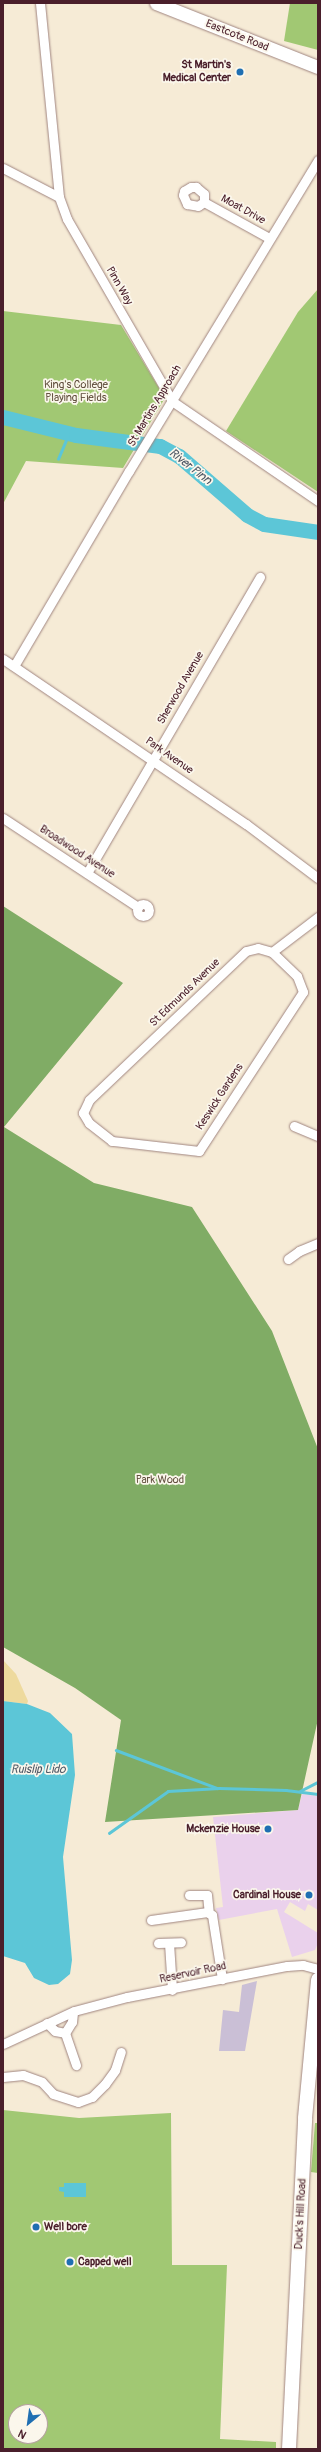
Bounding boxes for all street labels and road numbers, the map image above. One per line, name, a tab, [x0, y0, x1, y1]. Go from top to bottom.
street label: Eastcote Road	[204, 17, 270, 55]
street label: Moat Drive	[218, 192, 268, 228]
street label: Pinn Way	[103, 265, 135, 307]
street label: St Martins Approach	[125, 363, 185, 449]
street label: Sherwood Avenue	[155, 649, 207, 727]
street label: Park Avenue	[142, 735, 196, 777]
street label: Broadwood Avenue	[37, 823, 117, 881]
street label: St Edmunds Avenue	[147, 956, 223, 1030]
street label: Keswick Gardens	[194, 1061, 246, 1133]
street label: Reservoir Road	[158, 1959, 228, 1987]
street label: Duck's Hill Road	[293, 2178, 309, 2250]

